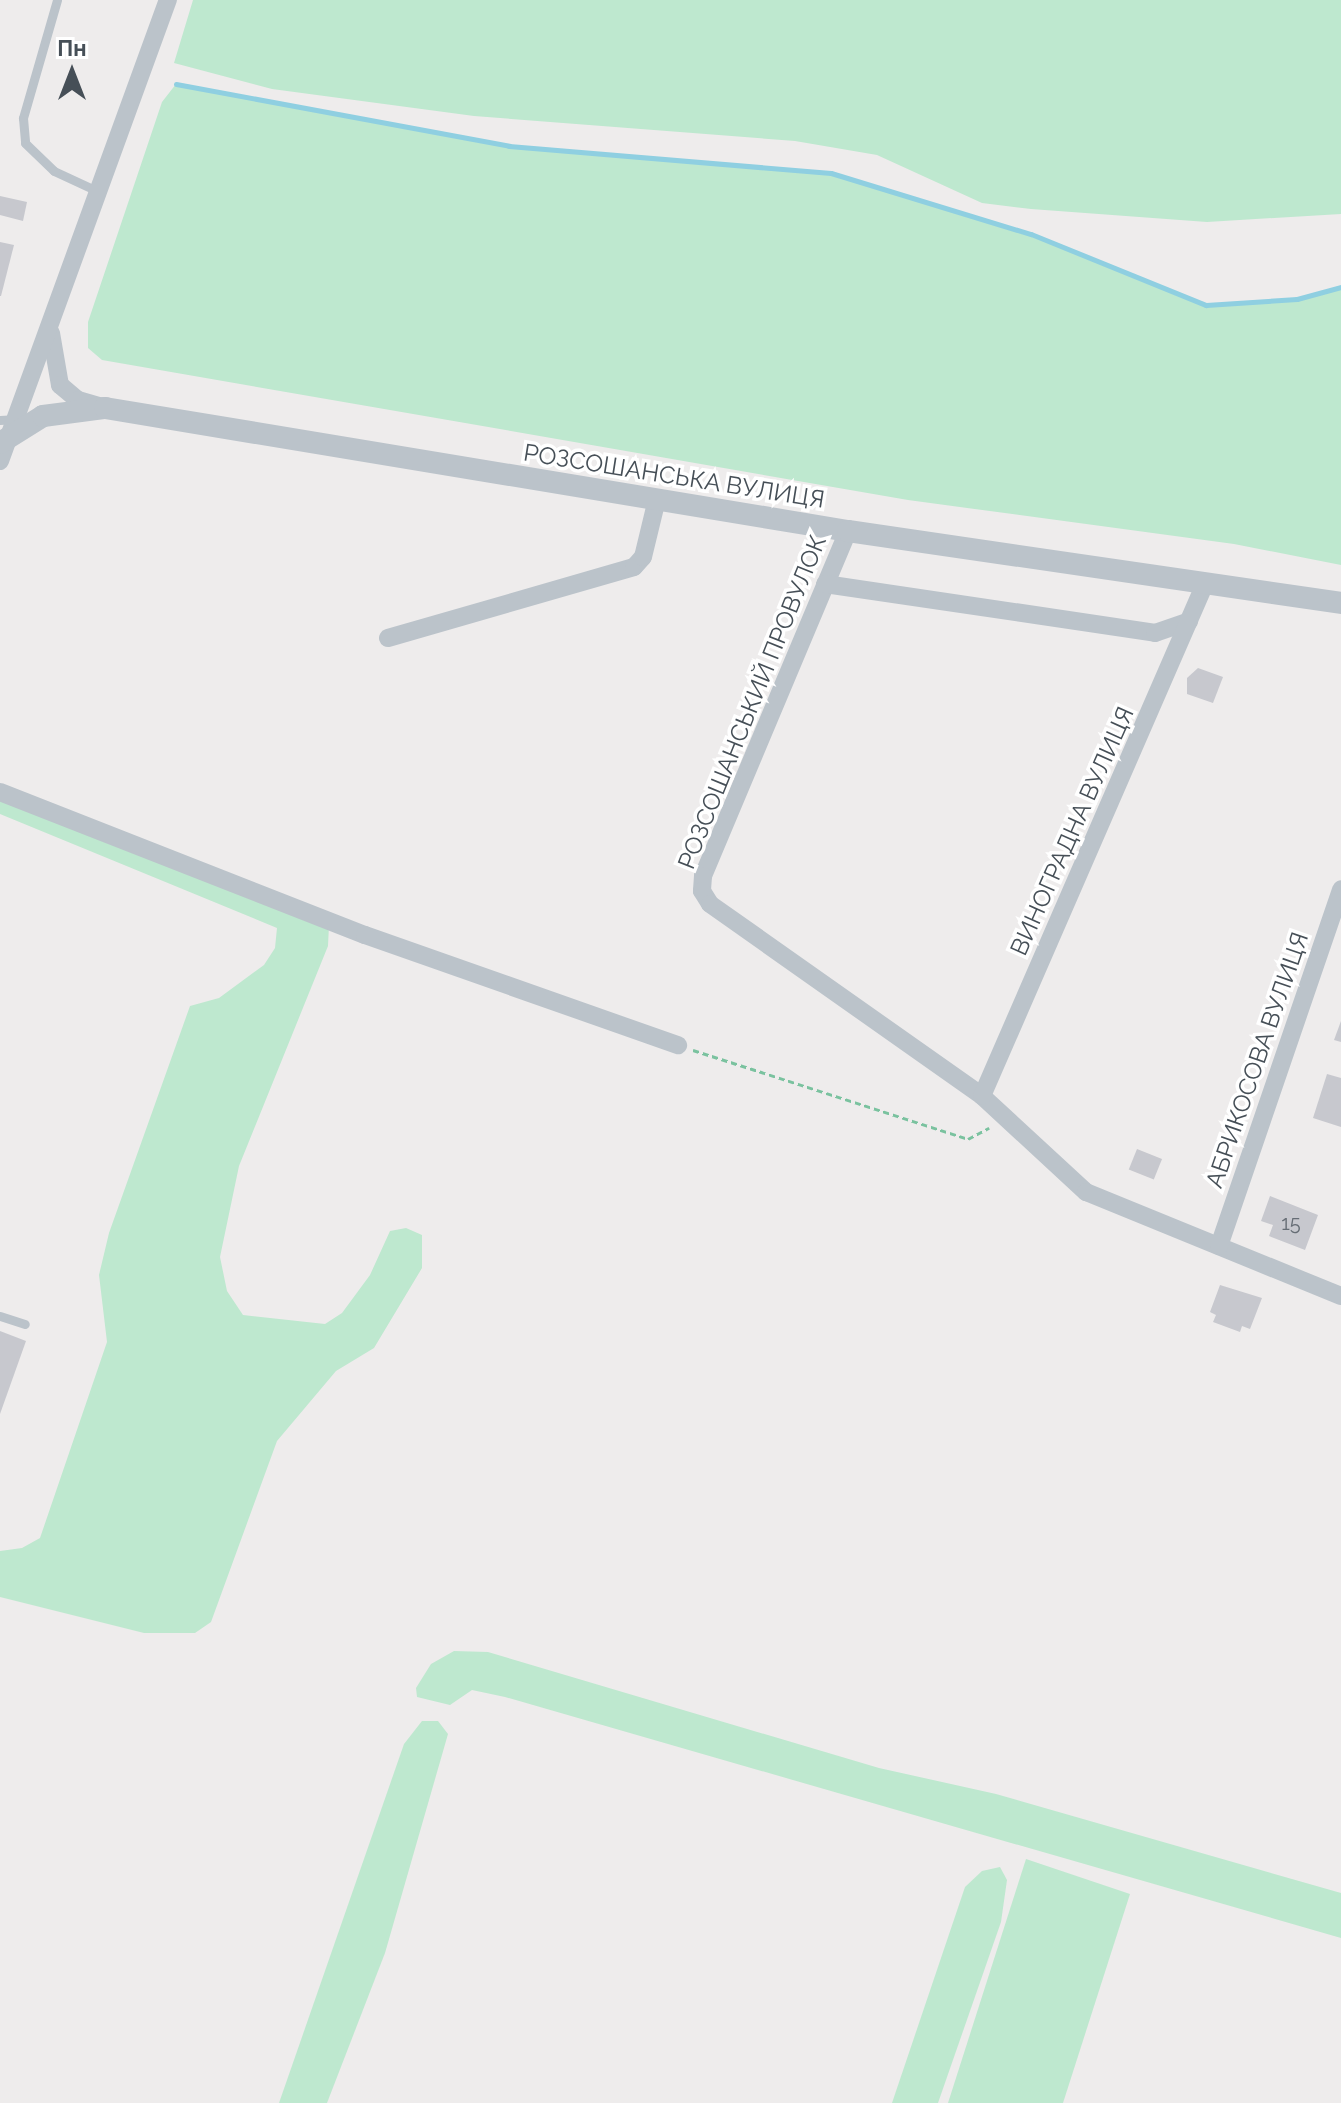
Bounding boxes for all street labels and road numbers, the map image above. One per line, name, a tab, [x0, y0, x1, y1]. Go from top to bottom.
street label: РОЗСОШАНСЬКА ВУЛИЦЯ	[521, 438, 827, 514]
street label: РОЗСОШАНСЬКИЙ ПРОВУЛОК	[672, 531, 832, 873]
street label: ВИНОГРАДНА ВУЛИЦЯ	[1004, 702, 1140, 960]
street label: АБРИКОСОВА ВУЛИЦЯ	[1200, 928, 1314, 1192]

